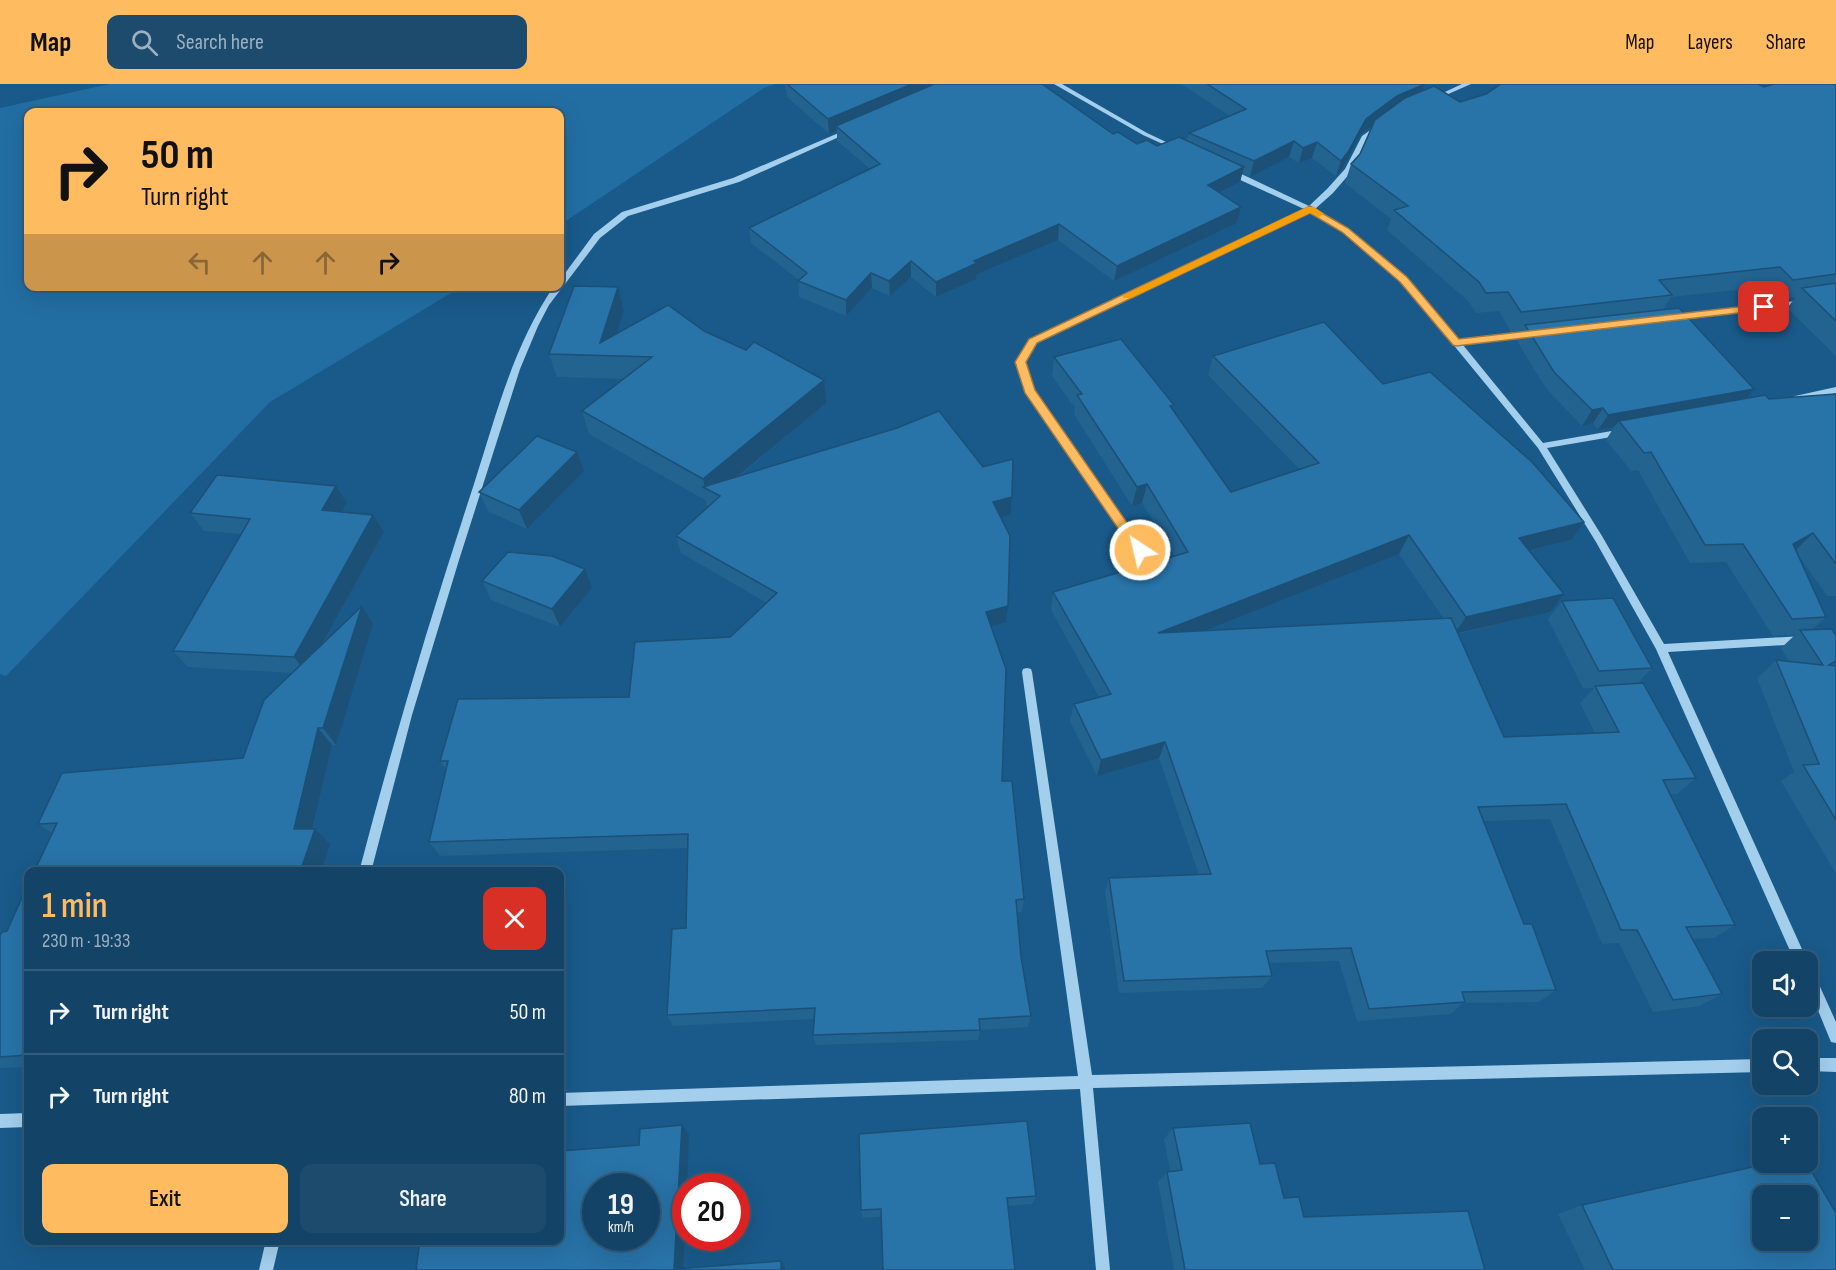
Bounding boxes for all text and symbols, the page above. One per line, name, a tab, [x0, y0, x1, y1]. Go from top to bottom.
search box	[107, 15, 527, 69]
text: Map	[30, 26, 71, 59]
icon: search	[128, 26, 161, 59]
text: Search here	[176, 29, 264, 56]
text: Map	[1625, 30, 1654, 55]
text: Layers	[1687, 30, 1733, 55]
text: Share	[1766, 30, 1806, 55]
text: 50 m	[141, 130, 214, 181]
icon: right	[42, 132, 120, 210]
text: Turn right	[141, 181, 228, 213]
icon: left	[183, 246, 216, 279]
icon: ahead	[246, 246, 279, 279]
icon: ahead	[309, 246, 342, 279]
icon: right	[372, 246, 405, 279]
pin	[1738, 281, 1789, 332]
icon: arrive	[1747, 290, 1780, 323]
position arrow	[1108, 518, 1172, 582]
text: 1 min	[42, 885, 107, 928]
button: close	[483, 887, 546, 950]
text: 230 m · 19:33	[42, 929, 130, 953]
map controls	[1752, 951, 1818, 1251]
button: sound	[1752, 951, 1818, 1017]
icon: right	[42, 996, 75, 1029]
text: Turn right	[93, 999, 169, 1026]
text: 50 m	[510, 999, 546, 1026]
button: search	[1752, 1029, 1818, 1095]
icon: right	[42, 1080, 75, 1113]
text: Turn right	[93, 1083, 169, 1110]
text: 80 m	[509, 1083, 546, 1110]
button: +	[1752, 1107, 1818, 1173]
button: Exit	[42, 1164, 288, 1233]
button: Share	[300, 1164, 546, 1233]
speed limit sign: 20	[672, 1173, 750, 1251]
button: −	[1752, 1185, 1818, 1251]
text: 19	[608, 1187, 634, 1223]
text: km/h	[608, 1218, 634, 1237]

